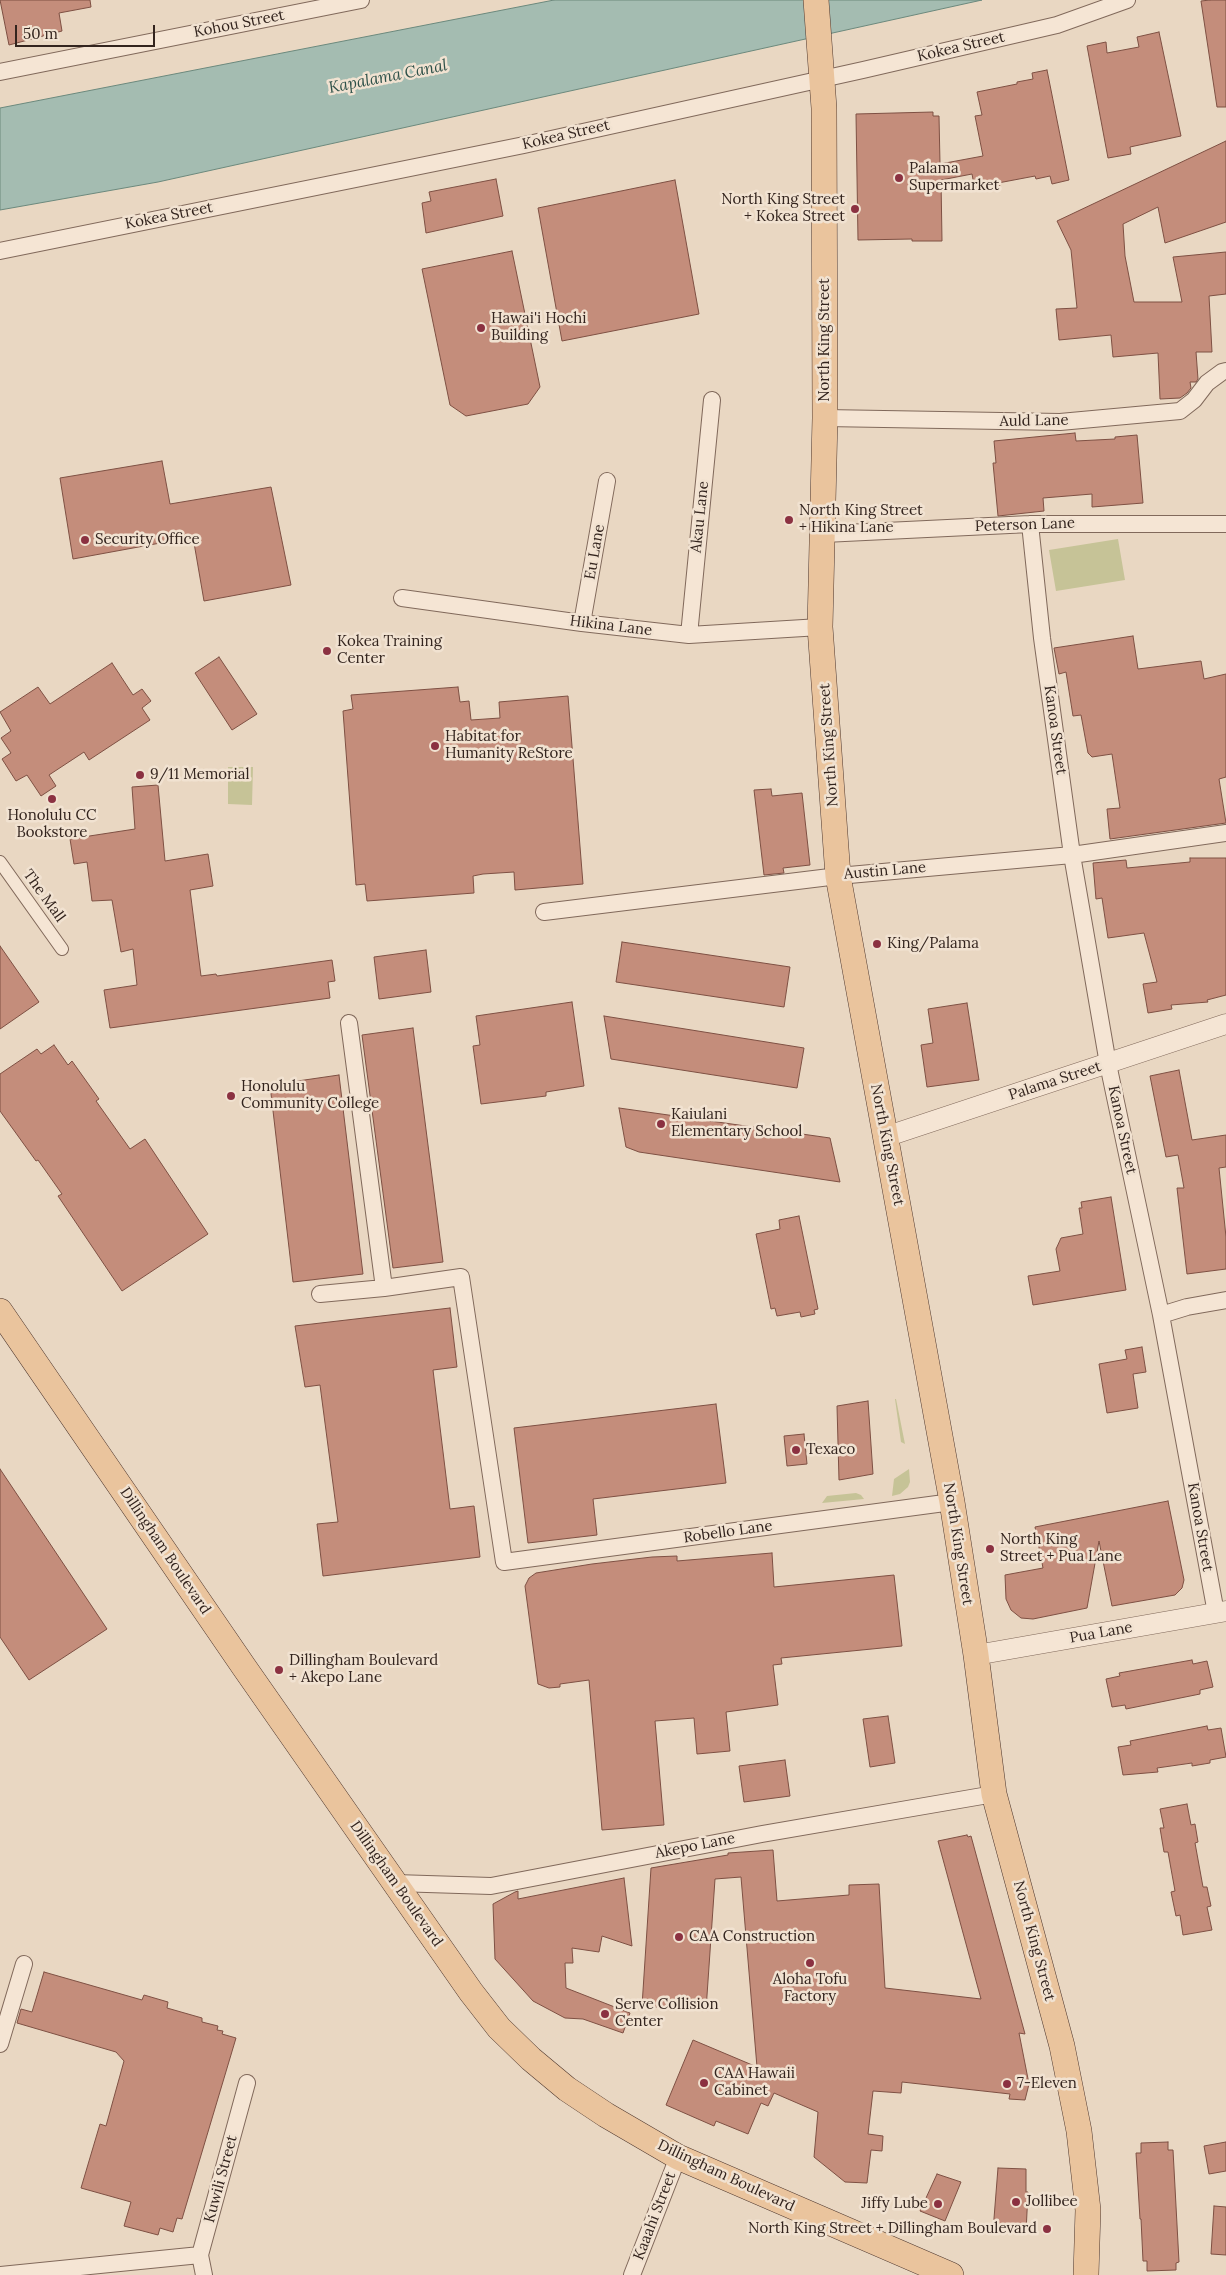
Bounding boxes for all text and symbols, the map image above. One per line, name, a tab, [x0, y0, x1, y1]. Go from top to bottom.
street label: Kohou Street	[192, 6, 286, 42]
scale bar	[18, 15, 158, 47]
text: 50 m	[23, 24, 58, 43]
street label: Kokea Street	[916, 28, 1006, 66]
water label: Kapalama Canal	[327, 56, 449, 98]
street label: Kokea Street	[521, 116, 611, 154]
place label: Palama Supermarket	[909, 160, 999, 195]
marker: Palama Supermarket	[893, 172, 905, 184]
place label: North King Street + Kokea Street	[721, 191, 845, 226]
street label: Kokea Street	[124, 199, 214, 233]
marker: North King Street + Kokea Street	[849, 203, 861, 215]
street label: North King Street	[816, 278, 834, 402]
place label: Hawai'i Hochi Building	[491, 310, 587, 345]
marker: Hawai'i Hochi Building	[475, 322, 487, 334]
street label: Auld Lane	[999, 411, 1069, 431]
street label: Akau Lane	[687, 480, 713, 554]
place label: North King Street + Hikina Lane	[799, 502, 923, 537]
marker: North King Street + Hikina Lane	[783, 514, 795, 526]
street label: Peterson Lane	[975, 514, 1075, 536]
street label: Eu Lane	[581, 523, 609, 581]
place label: Security Office	[95, 531, 200, 549]
marker: Security Office	[79, 534, 91, 546]
street label: Hikina Lane	[569, 612, 653, 640]
place label: Kokea Training Center	[337, 633, 442, 668]
marker: Kokea Training Center	[321, 645, 333, 657]
street label: North King Street	[816, 683, 842, 807]
street label: Kanoa Street	[1040, 684, 1070, 776]
place label: Habitat for Humanity ReStore	[445, 728, 573, 763]
marker: Habitat for Humanity ReStore	[429, 740, 441, 752]
place label: 9/11 Memorial	[150, 766, 250, 784]
marker: 9/11 Memorial	[134, 769, 146, 781]
marker: Honolulu CC Bookstore	[46, 793, 58, 805]
place label: Honolulu CC Bookstore	[7, 807, 97, 842]
street label: Austin Lane	[843, 858, 927, 884]
street label: The Mall	[19, 866, 69, 926]
place label: King/Palama	[887, 935, 979, 953]
marker: King/Palama	[871, 938, 883, 950]
street label: Palama Street	[1006, 1058, 1104, 1104]
place label: Honolulu Community College	[241, 1078, 379, 1113]
street label: North King Street	[866, 1083, 908, 1207]
street label: Kanoa Street	[1104, 1084, 1140, 1176]
marker: Honolulu Community College	[225, 1090, 237, 1102]
place label: Kaiulani Elementary School	[671, 1106, 802, 1141]
marker: Kaiulani Elementary School	[655, 1118, 667, 1130]
place label: Texaco	[806, 1441, 855, 1459]
marker: Texaco	[790, 1444, 802, 1456]
street label: North King Street	[939, 1481, 977, 1607]
street label: Kanoa Street	[1183, 1481, 1217, 1573]
street label: Dillingham Boulevard	[116, 1484, 214, 1618]
street label: Robello Lane	[682, 1517, 774, 1547]
place label: North King Street + Pua Lane	[1000, 1531, 1122, 1566]
marker: North King Street + Pua Lane	[984, 1543, 996, 1555]
street label: Pua Lane	[1068, 1619, 1134, 1647]
place label: Dillingham Boulevard + Akepo Lane	[289, 1652, 438, 1687]
marker: Dillingham Boulevard + Akepo Lane	[273, 1664, 285, 1676]
street label: Dillingham Boulevard	[346, 1818, 446, 1950]
street label: Akepo Lane	[653, 1829, 737, 1863]
street label: North King Street	[1009, 1879, 1059, 2003]
place label: CAA Construction	[689, 1928, 815, 1946]
marker: CAA Construction	[673, 1931, 685, 1943]
marker: Aloha Tofu Factory	[804, 1957, 816, 1969]
place label: Aloha Tofu Factory	[773, 1971, 847, 2006]
place label: Serve Collision Center	[615, 1996, 718, 2031]
marker: Serve Collision Center	[599, 2008, 611, 2020]
place label: CAA Hawaii Cabinet	[714, 2065, 795, 2100]
place label: 7-Eleven	[1017, 2075, 1077, 2093]
marker: CAA Hawaii Cabinet	[698, 2077, 710, 2089]
marker: 7-Eleven	[1001, 2078, 1013, 2090]
street label: Kuwili Street	[201, 2133, 241, 2225]
street label: Dillingham Boulevard	[655, 2136, 797, 2216]
street label: Kaaahi Street	[630, 2169, 680, 2263]
place label: Jollibee	[1026, 2193, 1078, 2211]
place label: Jiffy Lube	[861, 2195, 928, 2213]
marker: Jollibee	[1010, 2196, 1022, 2208]
marker: Jiffy Lube	[932, 2198, 944, 2210]
place label: North King Street + Dillingham Boulevard	[748, 2220, 1037, 2238]
marker: North King Street + Dillingham Boulevard	[1041, 2223, 1053, 2235]

